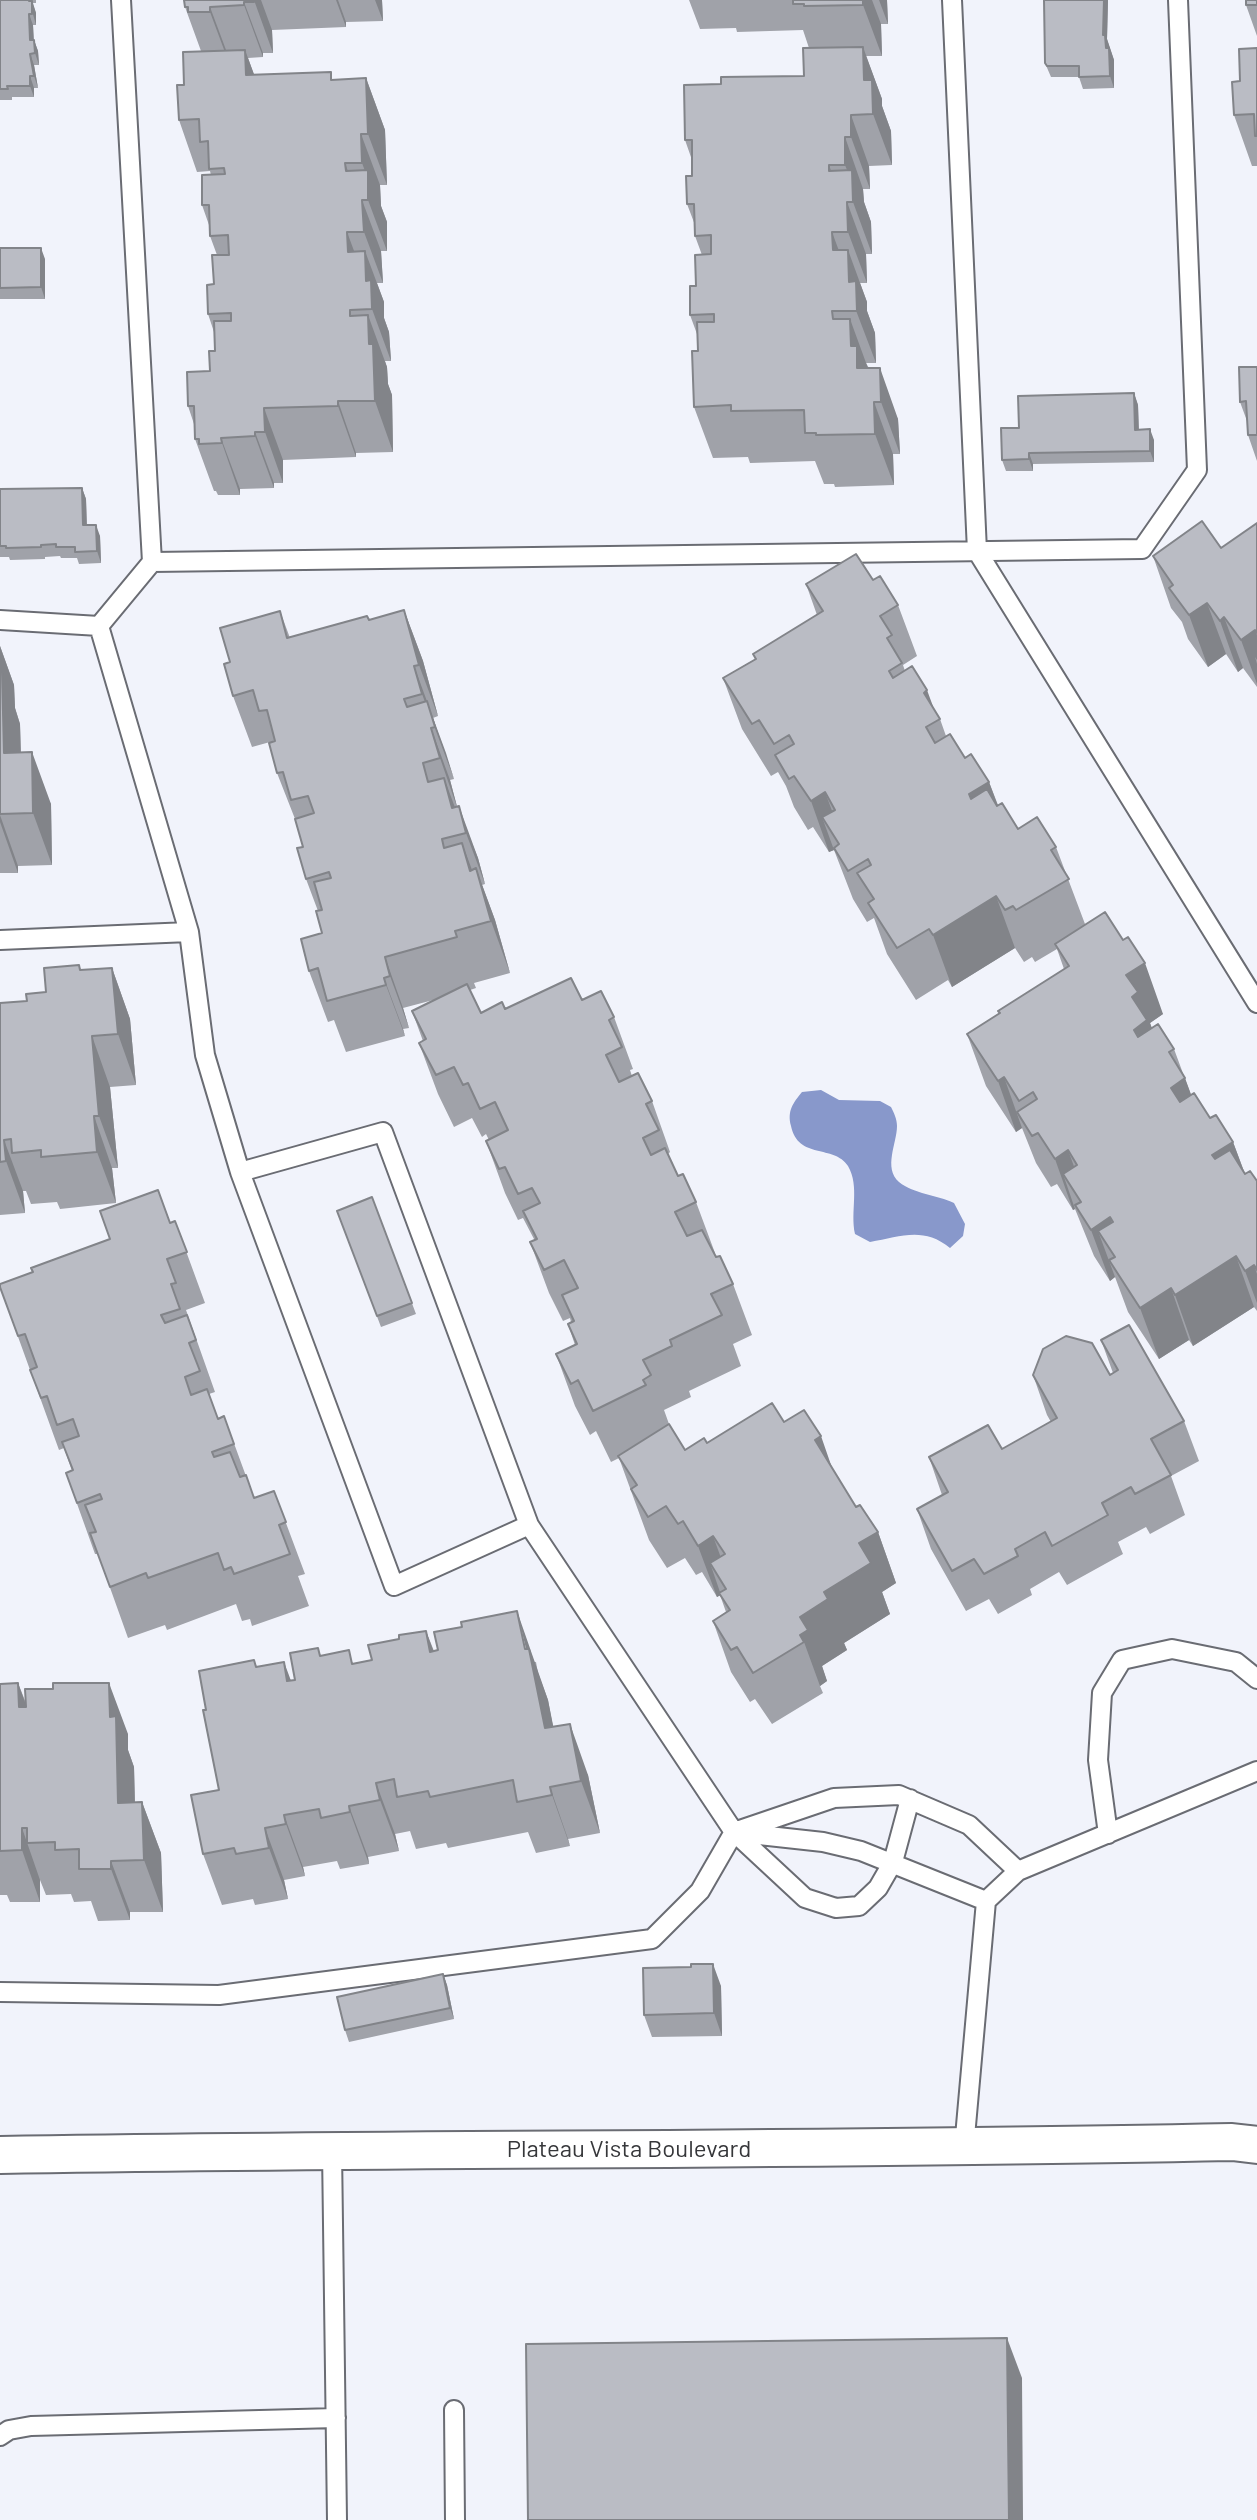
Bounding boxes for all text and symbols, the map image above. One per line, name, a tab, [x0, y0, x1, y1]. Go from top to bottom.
street label: Plateau Vista Boulevard	[507, 2135, 751, 2163]

